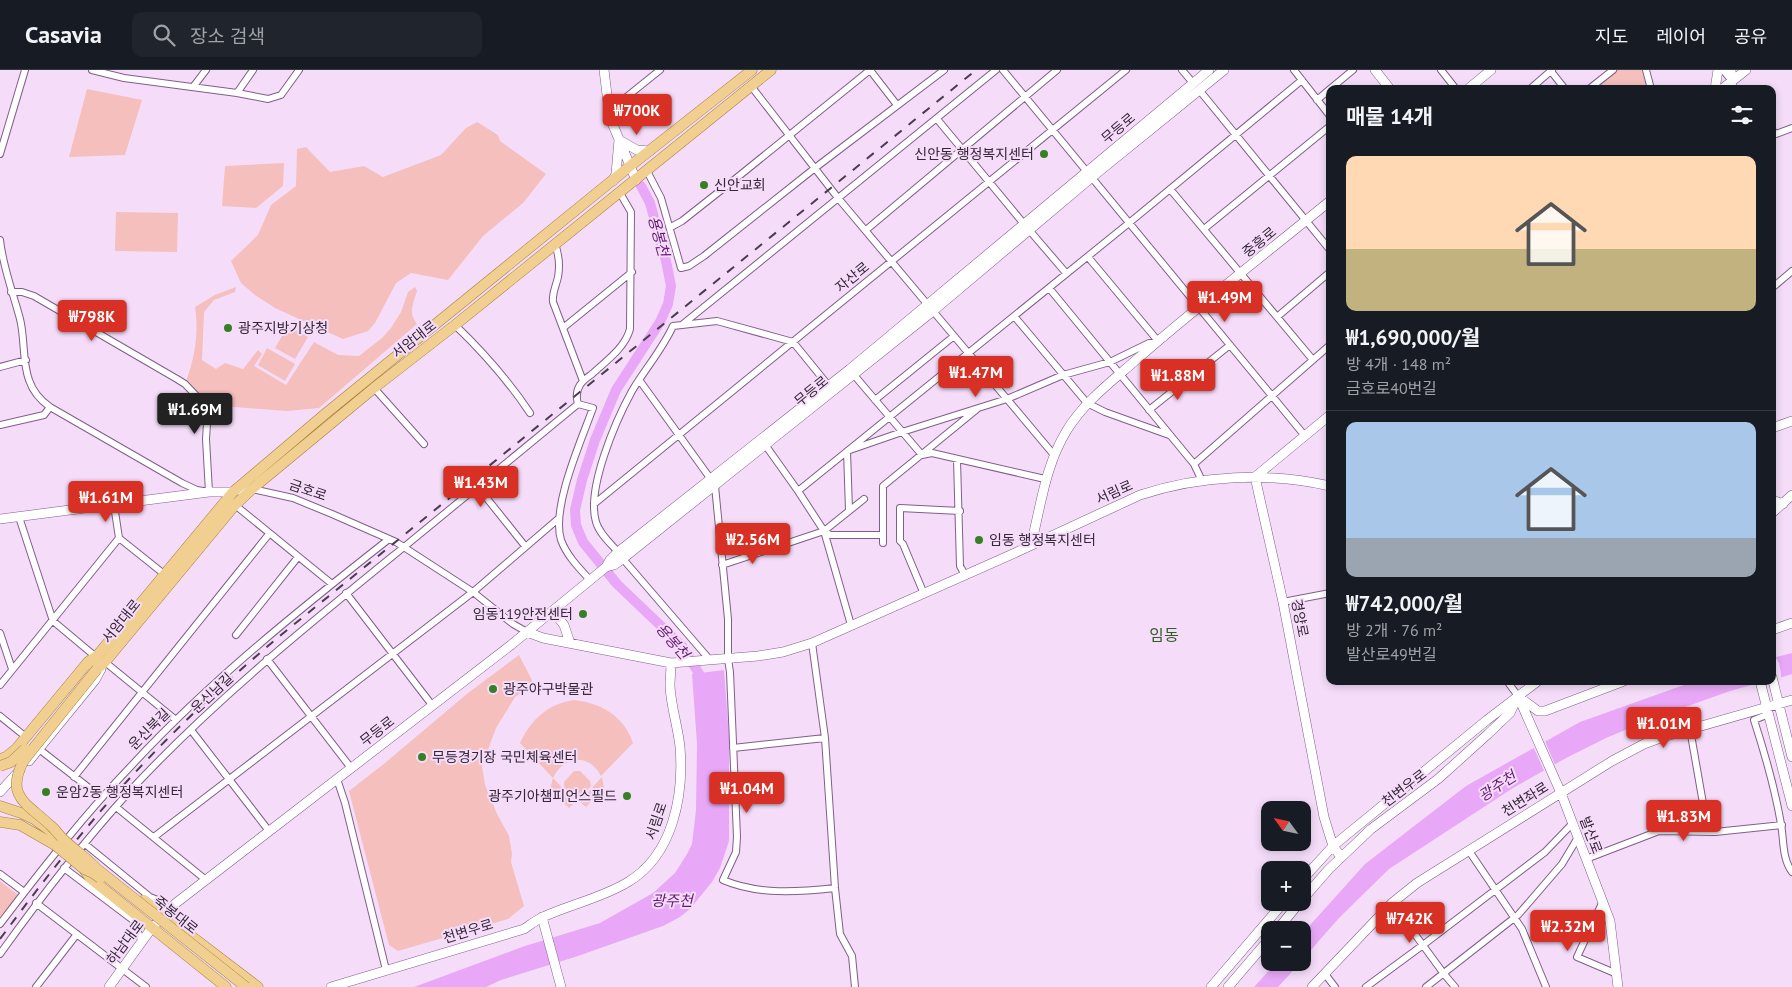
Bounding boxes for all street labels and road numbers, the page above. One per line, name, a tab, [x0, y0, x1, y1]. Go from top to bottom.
street label: 무등로	[1097, 109, 1139, 147]
street label: 중흥로	[1238, 223, 1280, 261]
street label: 자산로	[831, 258, 873, 296]
street label: 서암대로	[388, 316, 440, 362]
street label: 무등로	[790, 372, 832, 410]
street label: 금호로	[287, 475, 329, 505]
street label: 서림로	[1093, 476, 1135, 508]
street label: 서암대로	[98, 595, 144, 647]
street label: 경양로	[1287, 597, 1313, 639]
street label: 운신남길	[187, 669, 237, 717]
street label: 운신북길	[124, 704, 174, 754]
street label: 무등로	[356, 712, 398, 750]
street label: 천변우로	[1378, 765, 1430, 811]
street label: 천변좌로	[1498, 778, 1552, 820]
street label: 서림로	[641, 800, 671, 842]
street label: 발산로	[1576, 814, 1606, 856]
street label: 죽봉대로	[150, 892, 202, 938]
street label: 천변우로	[441, 915, 495, 947]
street label: 하남대로	[102, 916, 148, 968]

